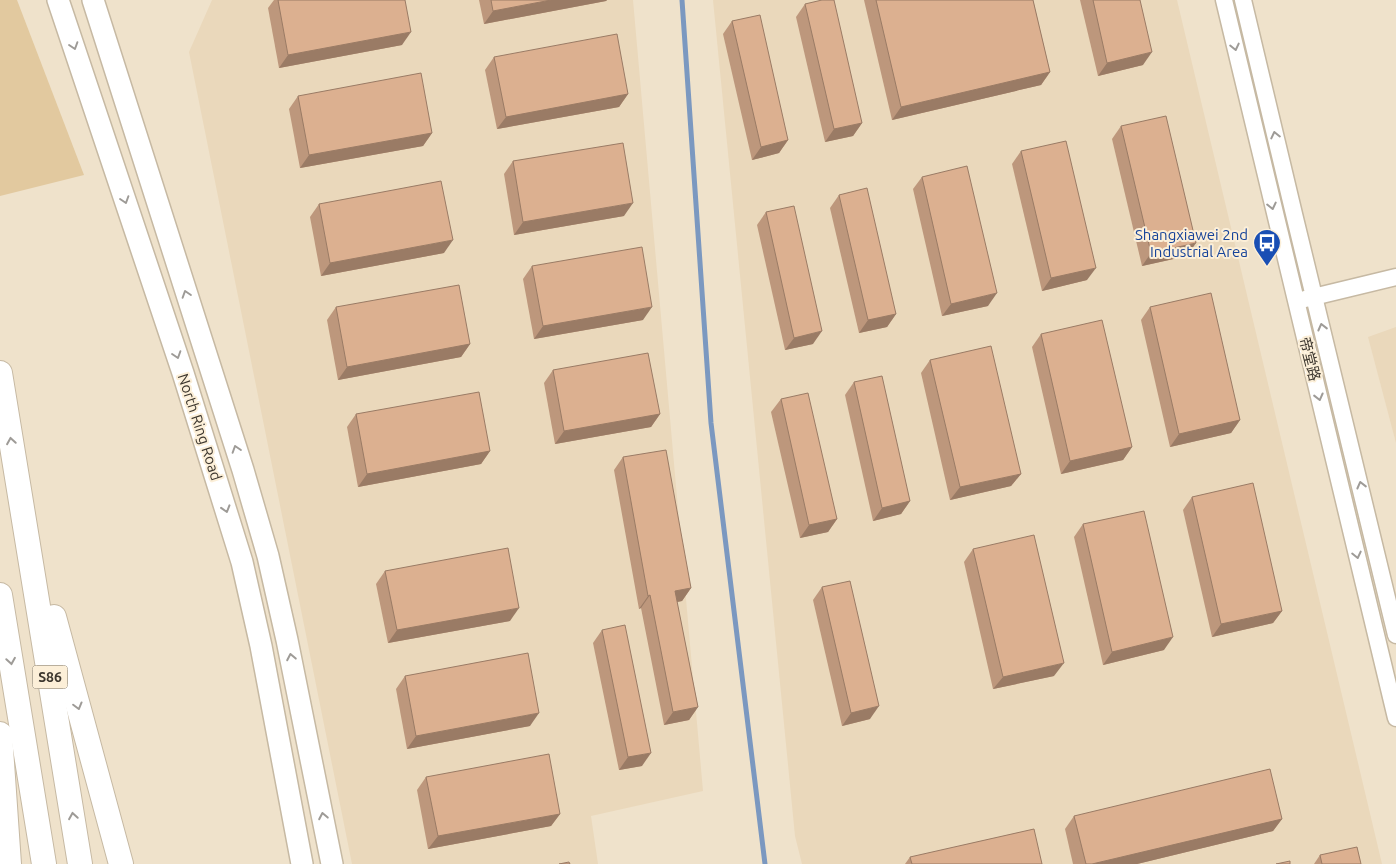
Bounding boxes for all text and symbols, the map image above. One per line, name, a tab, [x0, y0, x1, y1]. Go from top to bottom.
one-way arrow	[68, 42, 78, 50]
one-way arrow	[1229, 43, 1240, 52]
one-way arrow	[1270, 131, 1281, 140]
one-way arrow	[120, 196, 130, 204]
one-way arrow	[1266, 201, 1277, 210]
place label: Shangxiawei 2nd Industrial Area	[1135, 226, 1248, 260]
bus stop icon: Shangxiawei 2nd Industrial Area	[1252, 228, 1282, 267]
one-way arrow	[182, 291, 192, 299]
one-way arrow	[1317, 323, 1328, 332]
street label: 帝堂路	[1296, 335, 1324, 383]
one-way arrow	[171, 350, 181, 358]
street label: North Ring Road	[175, 371, 225, 483]
one-way arrow	[1313, 393, 1324, 402]
one-way arrow	[7, 437, 17, 446]
one-way arrow	[232, 445, 242, 454]
one-way arrow	[1356, 482, 1366, 490]
one-way arrow	[221, 505, 231, 513]
one-way arrow	[1351, 551, 1362, 560]
one-way arrow	[286, 652, 296, 661]
one-way arrow	[5, 656, 15, 665]
road number: S86	[32, 666, 68, 689]
one-way arrow	[72, 701, 82, 709]
one-way arrow	[68, 812, 78, 820]
one-way arrow	[318, 812, 328, 821]

